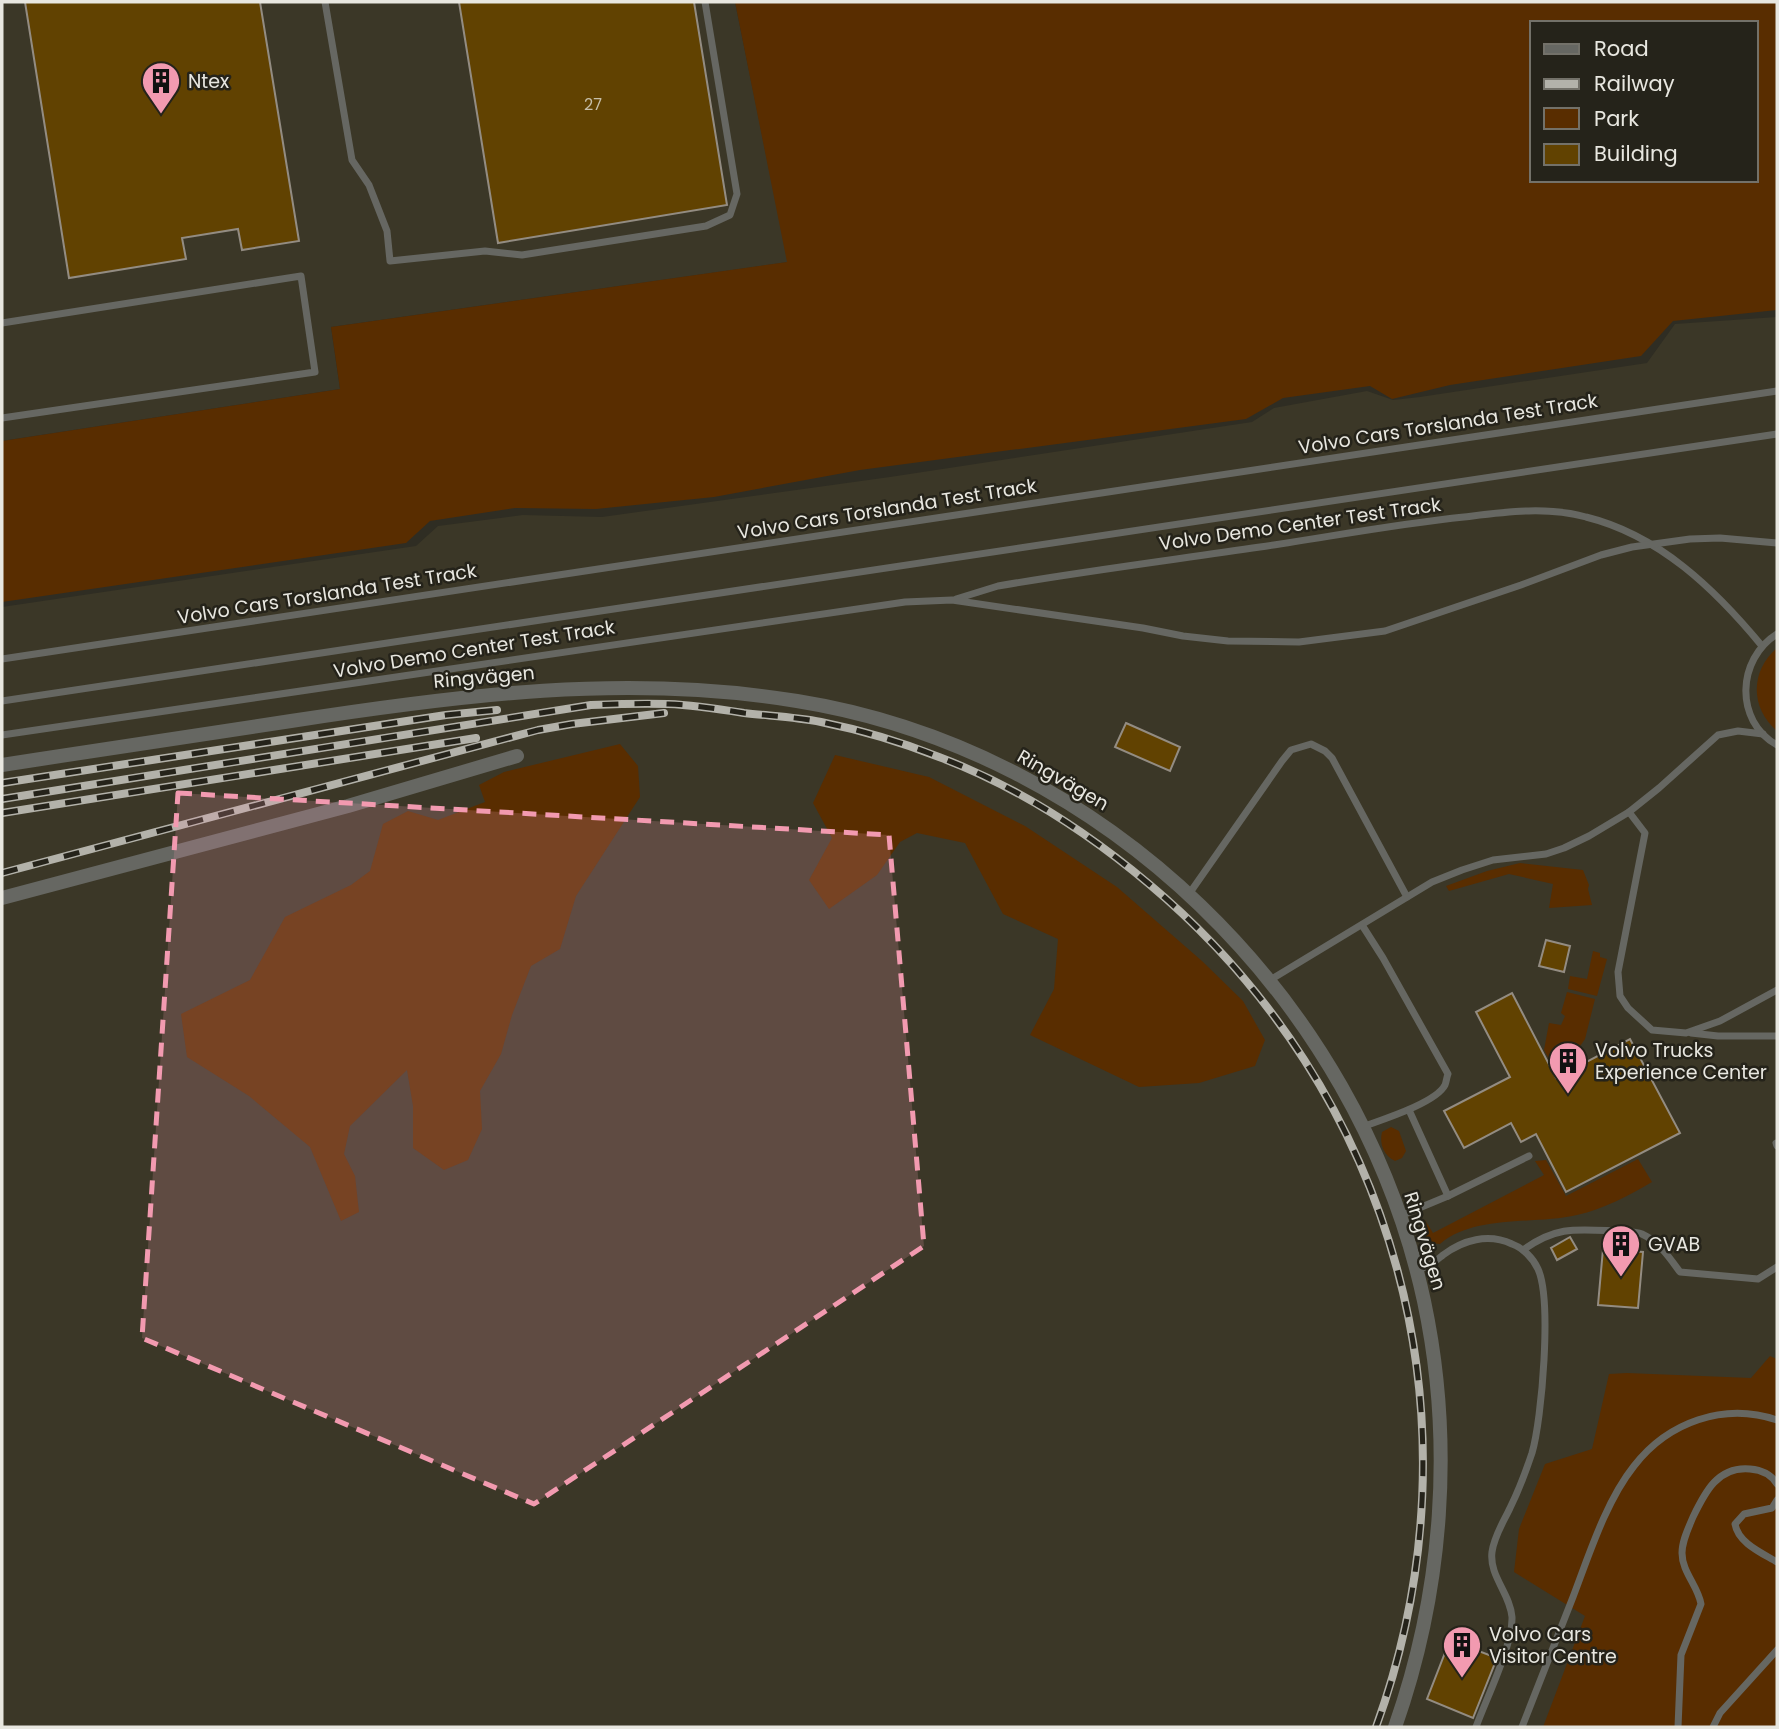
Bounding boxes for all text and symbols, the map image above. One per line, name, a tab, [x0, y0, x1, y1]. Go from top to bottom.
legend	[1530, 21, 1758, 182]
text: Road	[1594, 34, 1649, 63]
building icon: Ntex	[140, 60, 182, 115]
place label: Ntex	[188, 68, 229, 95]
text: Railway	[1594, 69, 1675, 98]
house number: 27	[584, 93, 602, 116]
text: Park	[1594, 104, 1639, 133]
text: Building	[1594, 139, 1678, 168]
street label: Volvo Cars Torslanda Test Track	[1296, 387, 1600, 461]
street label: Volvo Cars Torslanda Test Track	[735, 472, 1039, 546]
street label: Volvo Demo Center Test Track	[1157, 491, 1443, 557]
street label: Volvo Cars Torslanda Test Track	[175, 557, 479, 631]
street label: Volvo Demo Center Test Track	[331, 613, 617, 685]
street label: Ringvägen	[432, 659, 536, 695]
street label: Ringvägen	[1012, 743, 1114, 817]
place label: Volvo Trucks Experience Center	[1595, 1037, 1767, 1086]
building icon: Volvo Trucks Experience Center	[1547, 1040, 1589, 1095]
street label: Ringvägen	[1397, 1189, 1453, 1293]
building icon: GVAB	[1600, 1223, 1642, 1278]
place label: GVAB	[1648, 1231, 1700, 1258]
place label: Volvo Cars Visitor Centre	[1489, 1621, 1617, 1670]
building icon: Volvo Cars Visitor Centre	[1441, 1624, 1483, 1679]

